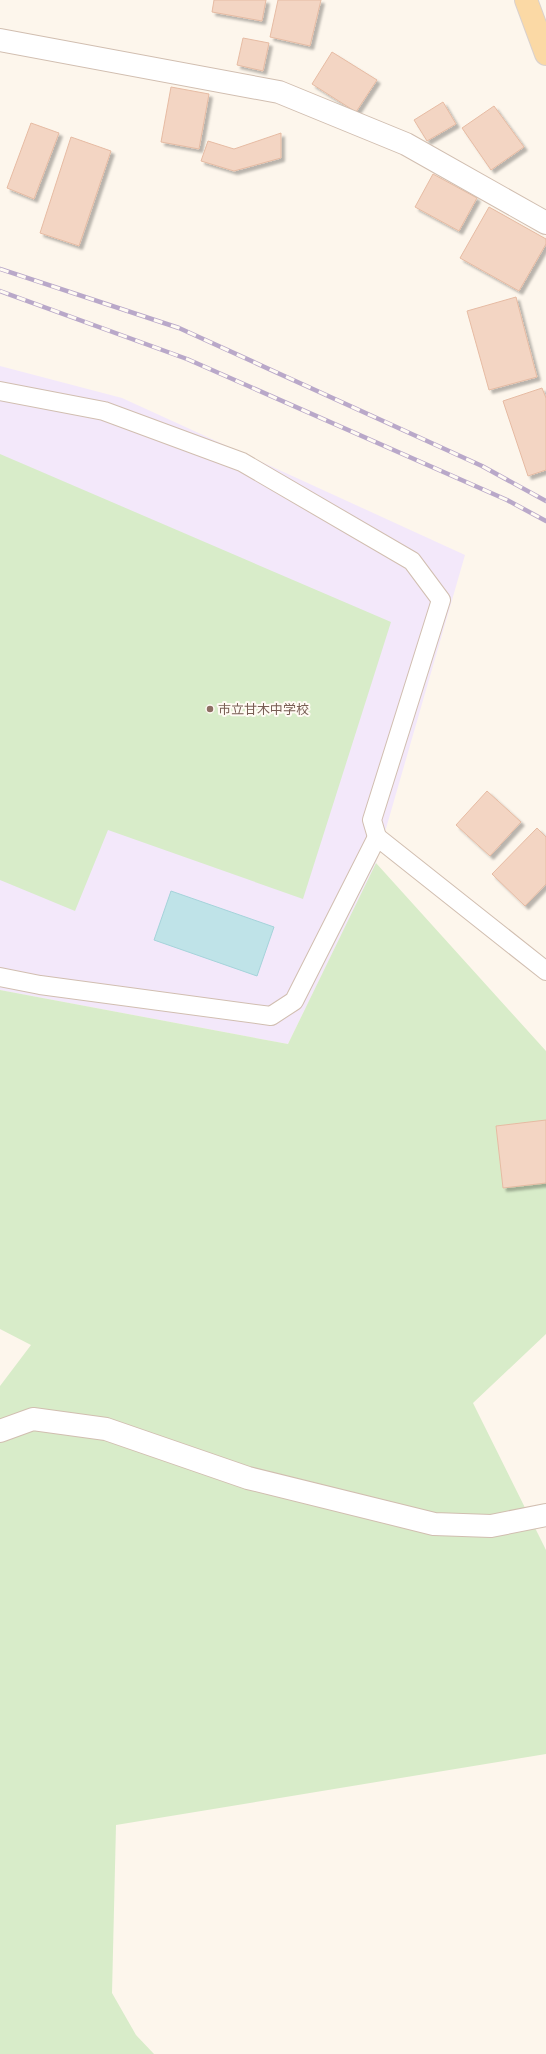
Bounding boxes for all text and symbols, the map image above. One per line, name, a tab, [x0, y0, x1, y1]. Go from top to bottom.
place label: 市立甘木中学校	[218, 701, 309, 717]
marker: 市立甘木中学校	[205, 704, 215, 714]

